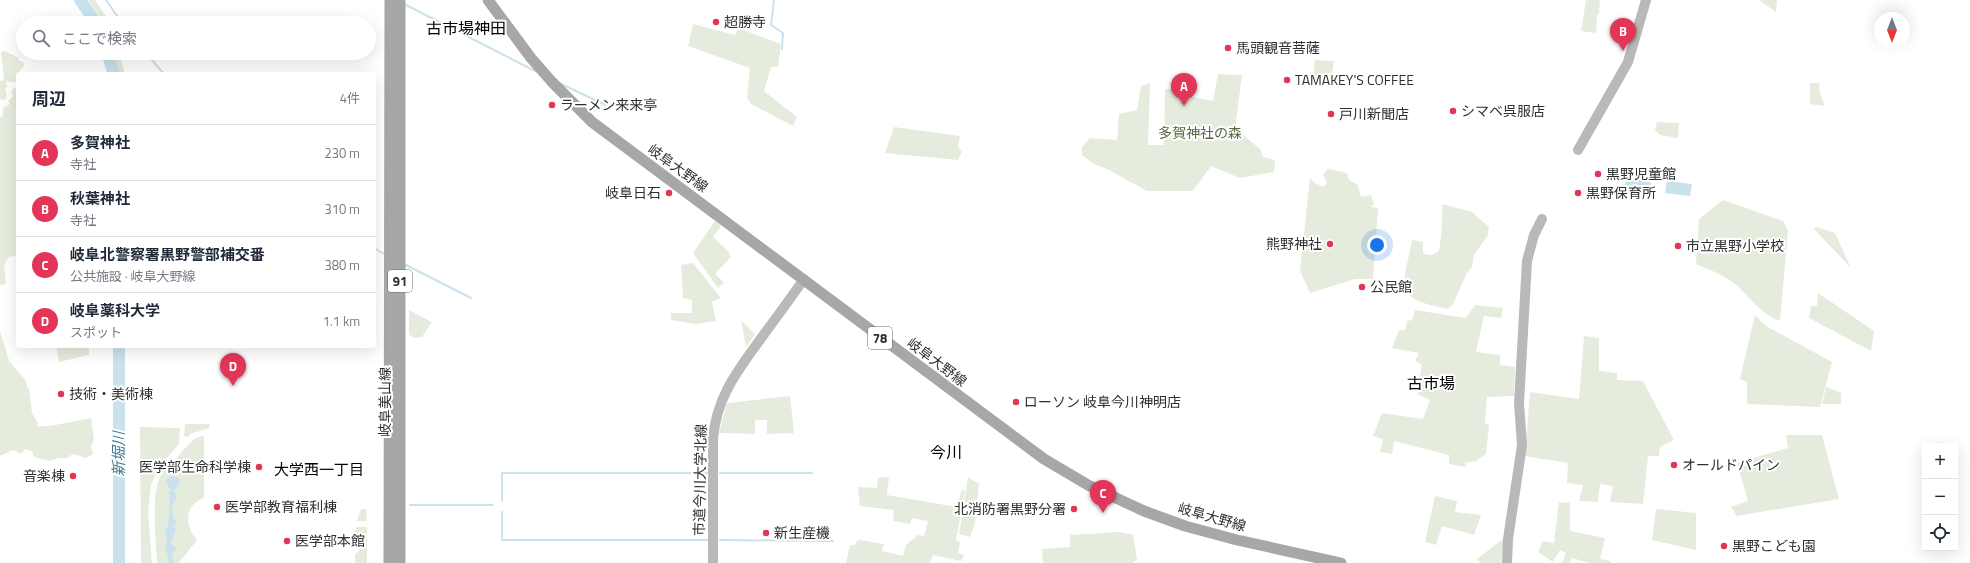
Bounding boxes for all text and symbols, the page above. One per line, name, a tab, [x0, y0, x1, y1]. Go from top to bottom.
place label: 超勝寺	[724, 11, 766, 32]
north arrow	[1874, 12, 1910, 48]
search box	[16, 16, 376, 60]
district label: 古市場神田	[426, 16, 506, 40]
marker: 超勝寺	[711, 17, 721, 27]
pin: B	[1610, 18, 1636, 51]
icon: search	[30, 27, 52, 49]
text: ここで検索	[62, 27, 137, 50]
place label: 馬頭観音菩薩	[1236, 37, 1320, 58]
marker: 馬頭観音菩薩	[1223, 43, 1233, 53]
place label: TAMAKEY'S COFFEE	[1295, 69, 1414, 90]
pin: A	[1171, 73, 1197, 106]
marker: TAMAKEY'S COFFEE	[1282, 75, 1292, 85]
text: 周辺	[32, 86, 66, 112]
text: 4件	[340, 88, 360, 108]
place label: ラーメン来来亭	[560, 94, 657, 115]
marker: ラーメン来来亭	[547, 100, 557, 110]
place label: シマベ呉服店	[1461, 100, 1545, 121]
place label: 戸川新聞店	[1339, 103, 1409, 124]
marker: シマベ呉服店	[1448, 106, 1458, 116]
marker: 戸川新聞店	[1326, 109, 1336, 119]
park label: 多賀神社の森	[1158, 122, 1242, 143]
text: 多賀神社	[70, 131, 130, 154]
street label: 岐阜大野線	[644, 139, 713, 197]
text: A	[41, 143, 49, 163]
text: 230 m	[324, 143, 360, 163]
text: 寺社	[70, 154, 96, 174]
place label: 黒野児童館	[1606, 163, 1676, 184]
marker: 黒野児童館	[1593, 169, 1603, 179]
place label: 岐阜日石	[605, 182, 661, 203]
place label: 黒野保育所	[1586, 182, 1656, 203]
text: 秋葉神社	[70, 187, 130, 210]
marker: 岐阜日石	[664, 188, 674, 198]
marker: 黒野保育所	[1573, 188, 1583, 198]
text: B	[41, 199, 49, 219]
text: 310 m	[324, 199, 360, 219]
text: 寺社	[70, 210, 96, 230]
place label: 熊野神社	[1266, 233, 1322, 254]
your location	[1367, 235, 1387, 255]
place label: 市立黒野小学校	[1686, 235, 1784, 256]
marker: 熊野神社	[1325, 239, 1335, 249]
marker: 市立黒野小学校	[1673, 241, 1683, 251]
text: 岐阜北警察署黒野警部補交番	[70, 243, 265, 266]
text: C	[41, 255, 49, 275]
text: 380 m	[324, 255, 360, 275]
text: 公共施設 · 岐阜大野線	[70, 266, 196, 286]
road number: 91	[388, 270, 412, 292]
place label: 公民館	[1370, 276, 1412, 297]
marker: 公民館	[1357, 282, 1367, 292]
text: 岐阜薬科大学	[70, 299, 160, 322]
text: D	[41, 311, 49, 331]
text: 1.1 km	[323, 311, 360, 331]
text: スポット	[70, 322, 122, 342]
road number: 78	[868, 327, 892, 349]
street label: 岐阜大野線	[903, 332, 972, 391]
pin: D	[220, 353, 246, 386]
street label: 岐阜美山線	[374, 367, 395, 437]
district label: 古市場	[1407, 371, 1455, 395]
place label: 技術・美術棟	[69, 383, 153, 404]
marker: 技術・美術棟	[56, 389, 66, 399]
place label: ローソン 岐阜今川神明店	[1024, 391, 1181, 412]
marker: ローソン 岐阜今川神明店	[1011, 397, 1021, 407]
street label: 市道今川大学北線	[688, 424, 711, 536]
water label: 新堀川	[107, 430, 130, 477]
district label: 今川	[930, 440, 962, 464]
map controls	[1922, 443, 1958, 551]
button: +	[1922, 443, 1958, 479]
place label: オールドパイン	[1682, 454, 1780, 475]
place label: 医学部生命科学棟	[139, 456, 251, 477]
district label: 大学西一丁目	[274, 458, 364, 481]
marker: オールドパイン	[1669, 460, 1679, 470]
marker: 医学部生命科学棟	[254, 462, 264, 472]
place label: 音楽棟	[23, 465, 65, 486]
marker: 音楽棟	[68, 471, 78, 481]
button: −	[1922, 479, 1958, 515]
pin: C	[1090, 480, 1116, 513]
place label: 医学部教育福利棟	[225, 496, 337, 517]
street label: 岐阜大野線	[1176, 497, 1249, 536]
place label: 北消防署黒野分署	[954, 498, 1066, 519]
marker: 医学部教育福利棟	[212, 502, 222, 512]
marker: 北消防署黒野分署	[1069, 504, 1079, 514]
button: locate	[1922, 515, 1958, 551]
place label: 新生産機	[774, 522, 830, 543]
marker: 新生産機	[761, 528, 771, 538]
place label: 医学部本館	[295, 530, 365, 551]
place label: 黒野こども園	[1732, 535, 1816, 556]
marker: 医学部本館	[282, 536, 292, 546]
marker: 黒野こども園	[1719, 541, 1729, 551]

